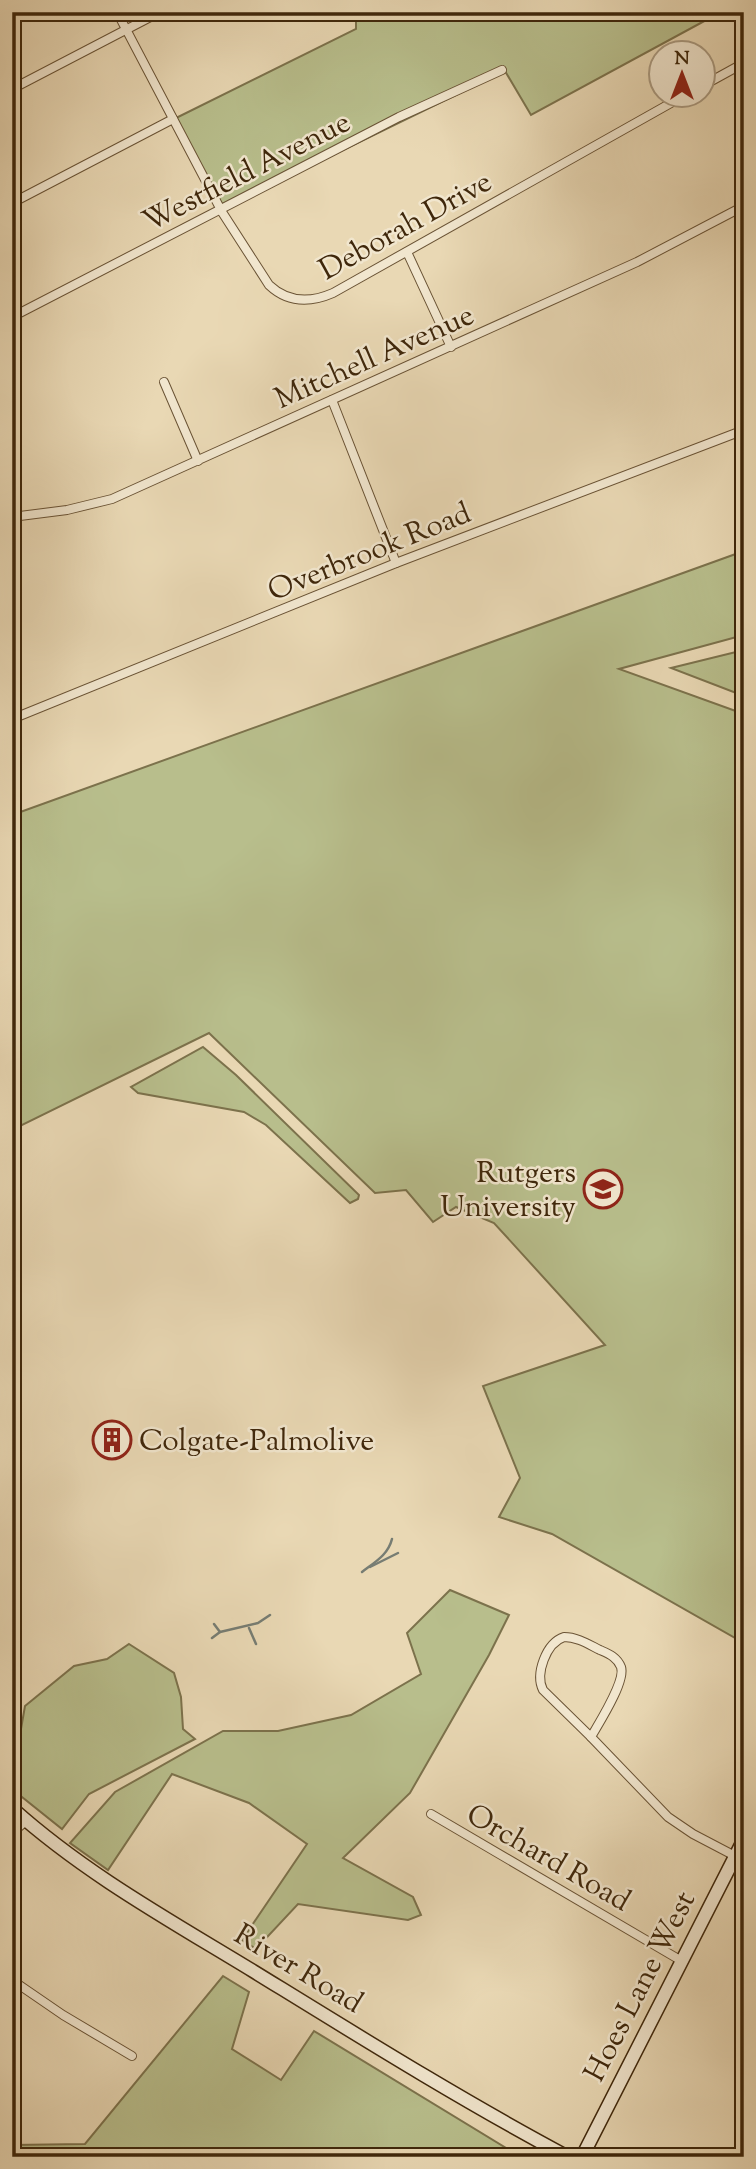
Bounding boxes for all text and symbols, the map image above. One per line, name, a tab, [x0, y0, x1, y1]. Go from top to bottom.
north arrow	[648, 38, 718, 108]
text: N	[674, 46, 690, 73]
street label: Westfield Avenue	[136, 102, 359, 244]
street label: Deborah Drive	[312, 162, 500, 292]
street label: Mitchell Avenue	[268, 295, 482, 421]
street label: Overbrook Road	[262, 493, 478, 614]
place label: Rutgers University	[440, 1153, 576, 1230]
school or university icon: Rutgers University	[582, 1168, 624, 1210]
building icon: Colgate-Palmolive	[91, 1419, 133, 1461]
place label: Colgate-Palmolive	[139, 1421, 374, 1464]
street label: Orchard Road	[458, 1795, 638, 1924]
street label: Hoes Lane West	[575, 1885, 708, 2090]
street label: River Road	[225, 1915, 370, 2026]

